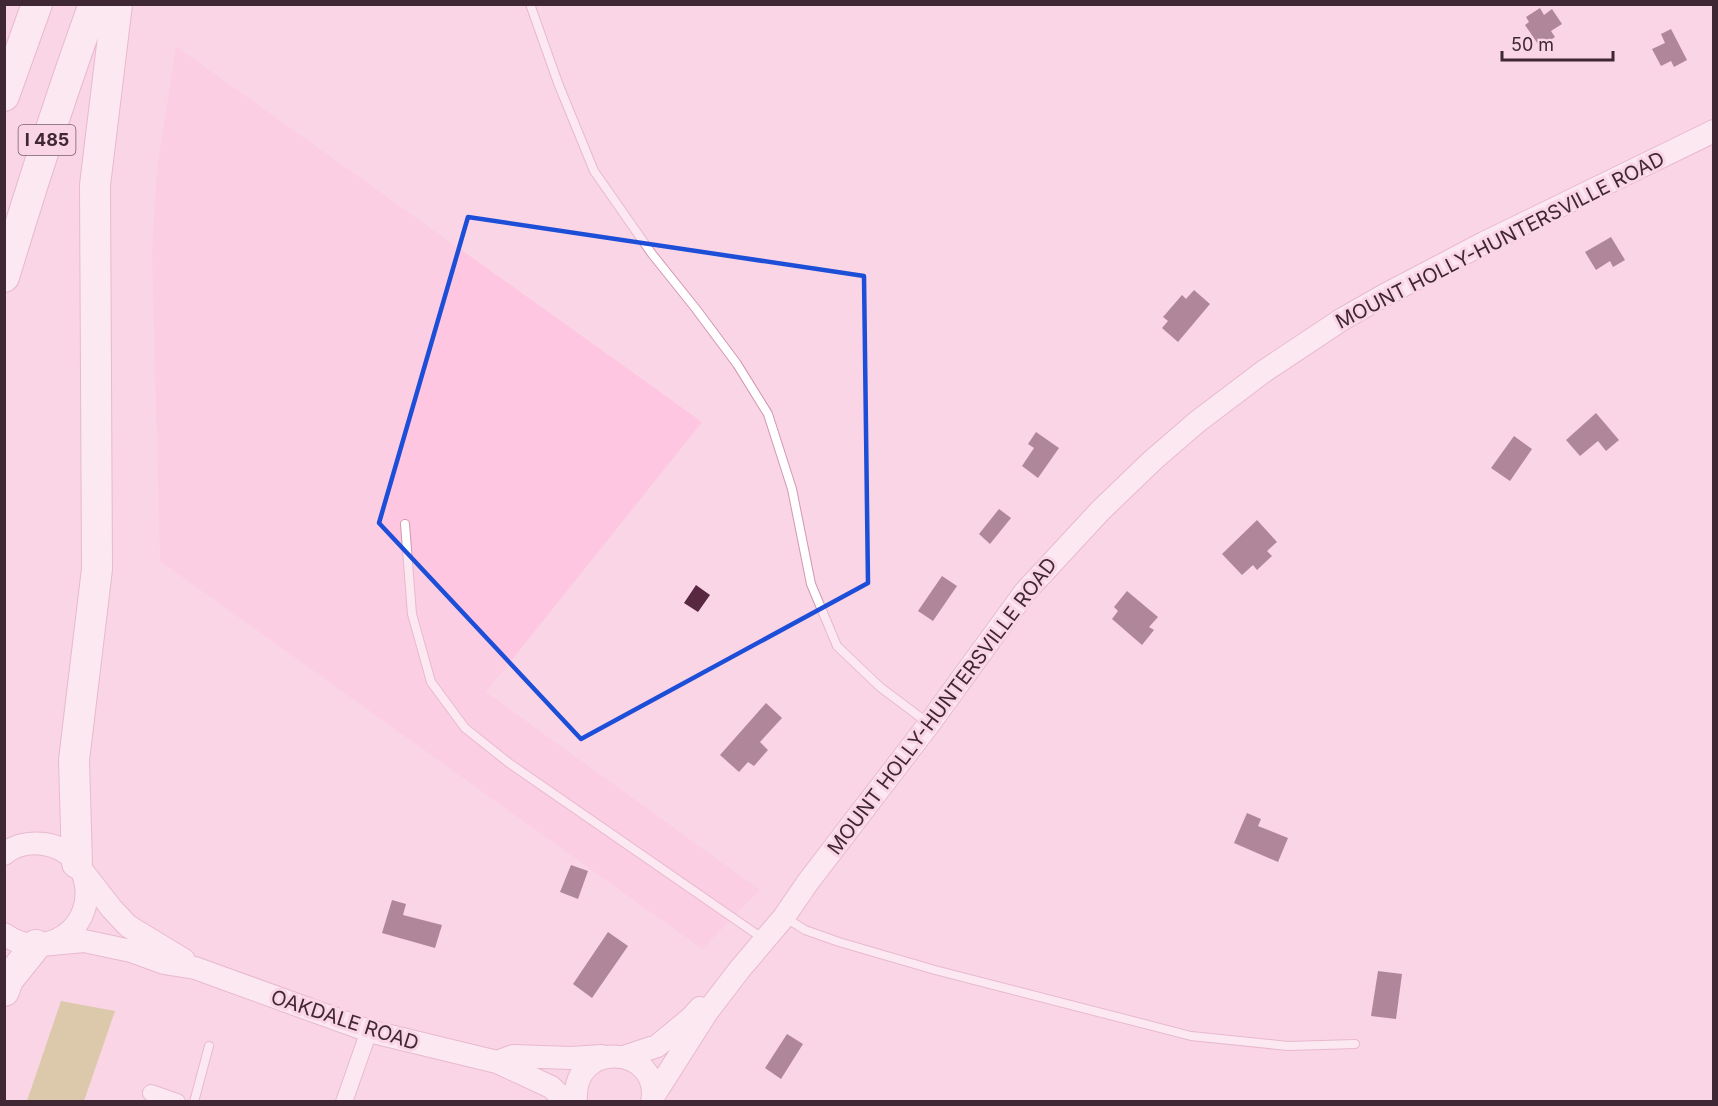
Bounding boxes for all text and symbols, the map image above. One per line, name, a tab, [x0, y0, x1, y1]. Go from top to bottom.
scale bar	[1502, 24, 1613, 62]
text: 50 m	[1511, 34, 1554, 55]
road number: I 485	[18, 125, 76, 155]
street label: MOUNT HOLLY-HUNTERSVILLE ROAD	[1332, 146, 1668, 334]
street label: MOUNT HOLLY-HUNTERSVILLE ROAD	[822, 553, 1062, 859]
street label: OAKDALE ROAD	[268, 985, 422, 1055]

